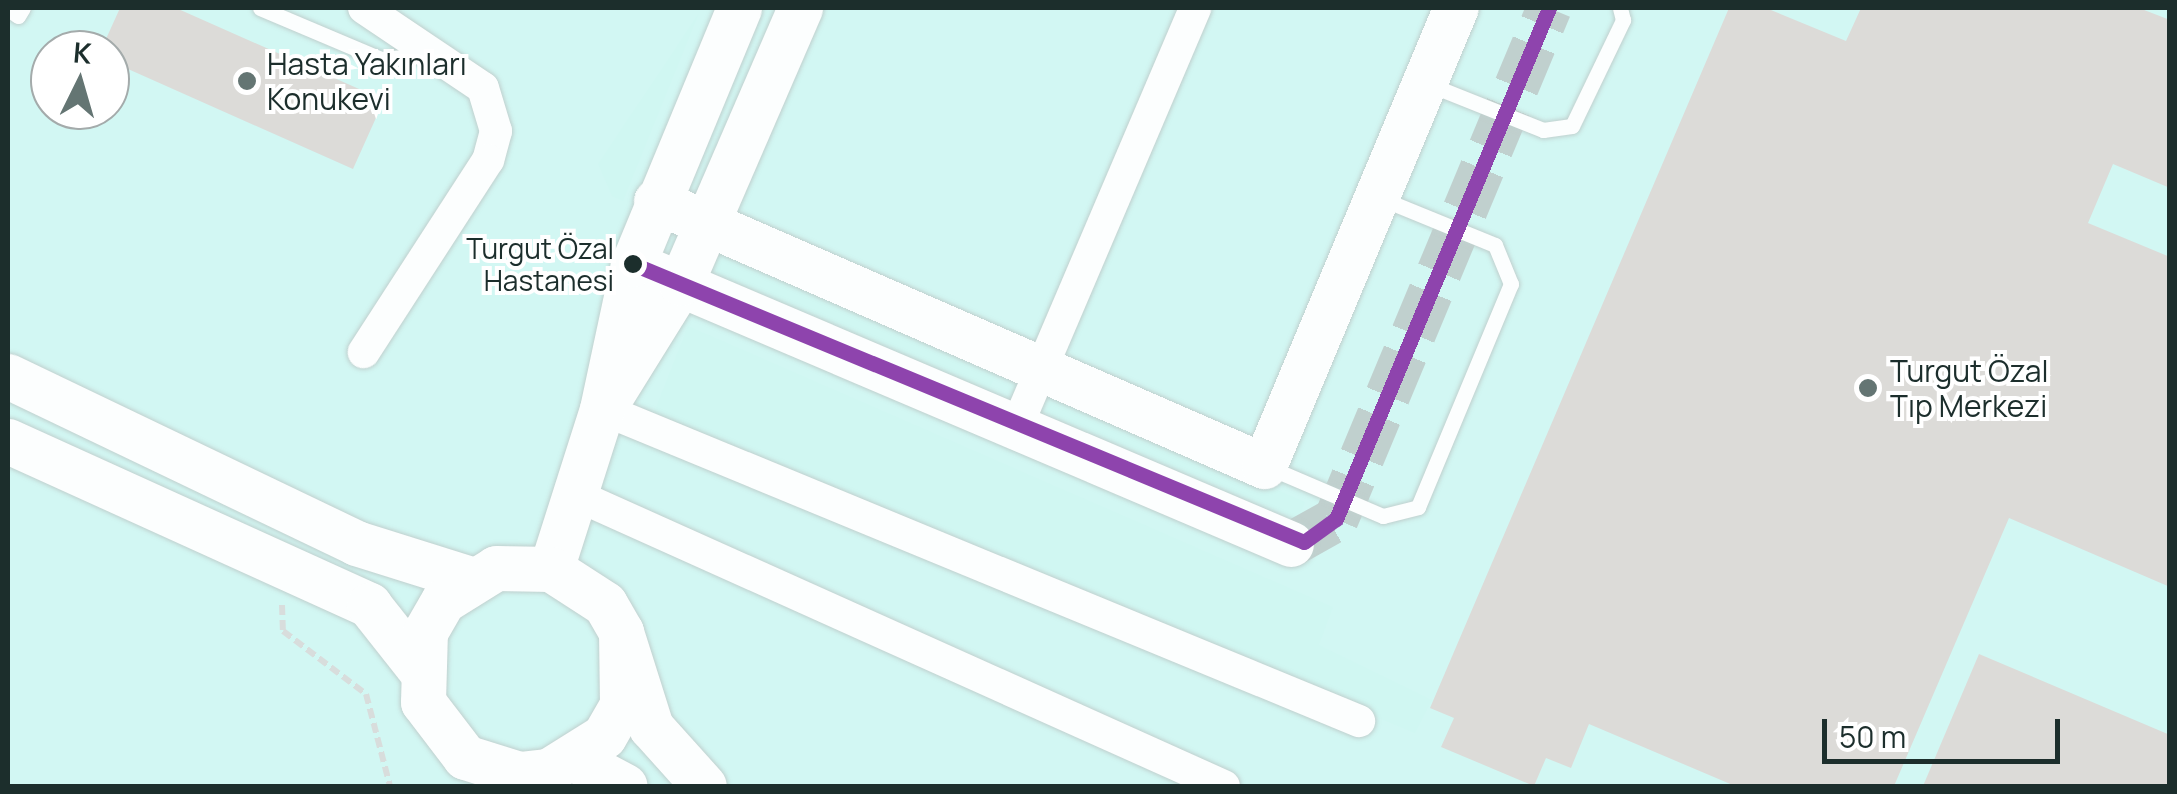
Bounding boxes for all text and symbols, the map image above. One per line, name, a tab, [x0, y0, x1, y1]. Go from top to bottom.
north arrow	[30, 30, 130, 130]
text: K	[72, 32, 93, 72]
place label: Hasta Yakınları Konukevi	[267, 46, 467, 116]
marker: Hasta Yakınları Konukevi	[236, 70, 258, 92]
place label: Turgut Özal Hastanesi	[466, 231, 614, 297]
marker: Turgut Özal Hastanesi	[623, 254, 643, 274]
place label: Turgut Özal Tıp Merkezi	[1890, 353, 2048, 424]
marker: Turgut Özal Tıp Merkezi	[1855, 375, 1881, 401]
scale bar	[1827, 699, 2064, 761]
text: 50 m	[1839, 716, 1906, 757]

